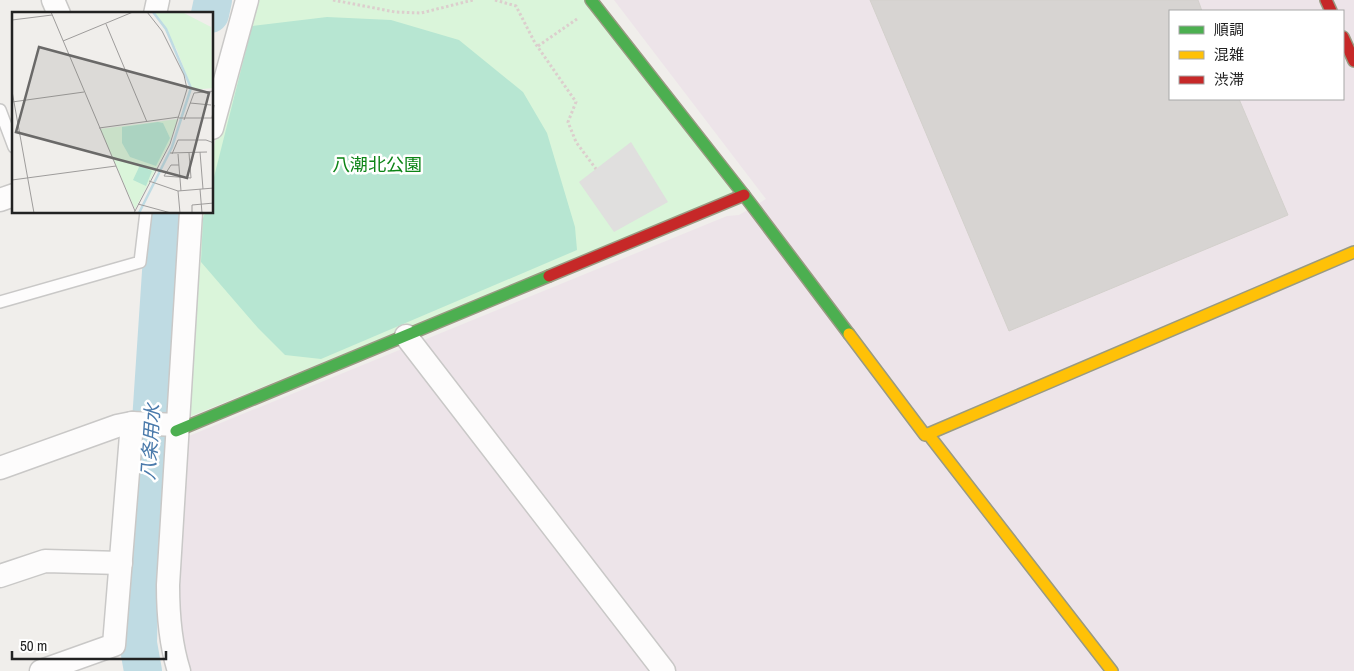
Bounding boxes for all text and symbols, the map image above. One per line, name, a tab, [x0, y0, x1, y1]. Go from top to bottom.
legend	[1169, 10, 1344, 100]
inset map	[12, 12, 214, 214]
text: 順調	[1214, 19, 1244, 40]
text: 混雑	[1214, 44, 1244, 65]
text: 渋滞	[1214, 69, 1244, 90]
park label: 八潮北公園	[332, 152, 422, 177]
water label: 八条用水	[134, 401, 166, 481]
scale bar	[12, 628, 166, 660]
text: 50 m	[20, 635, 47, 656]

